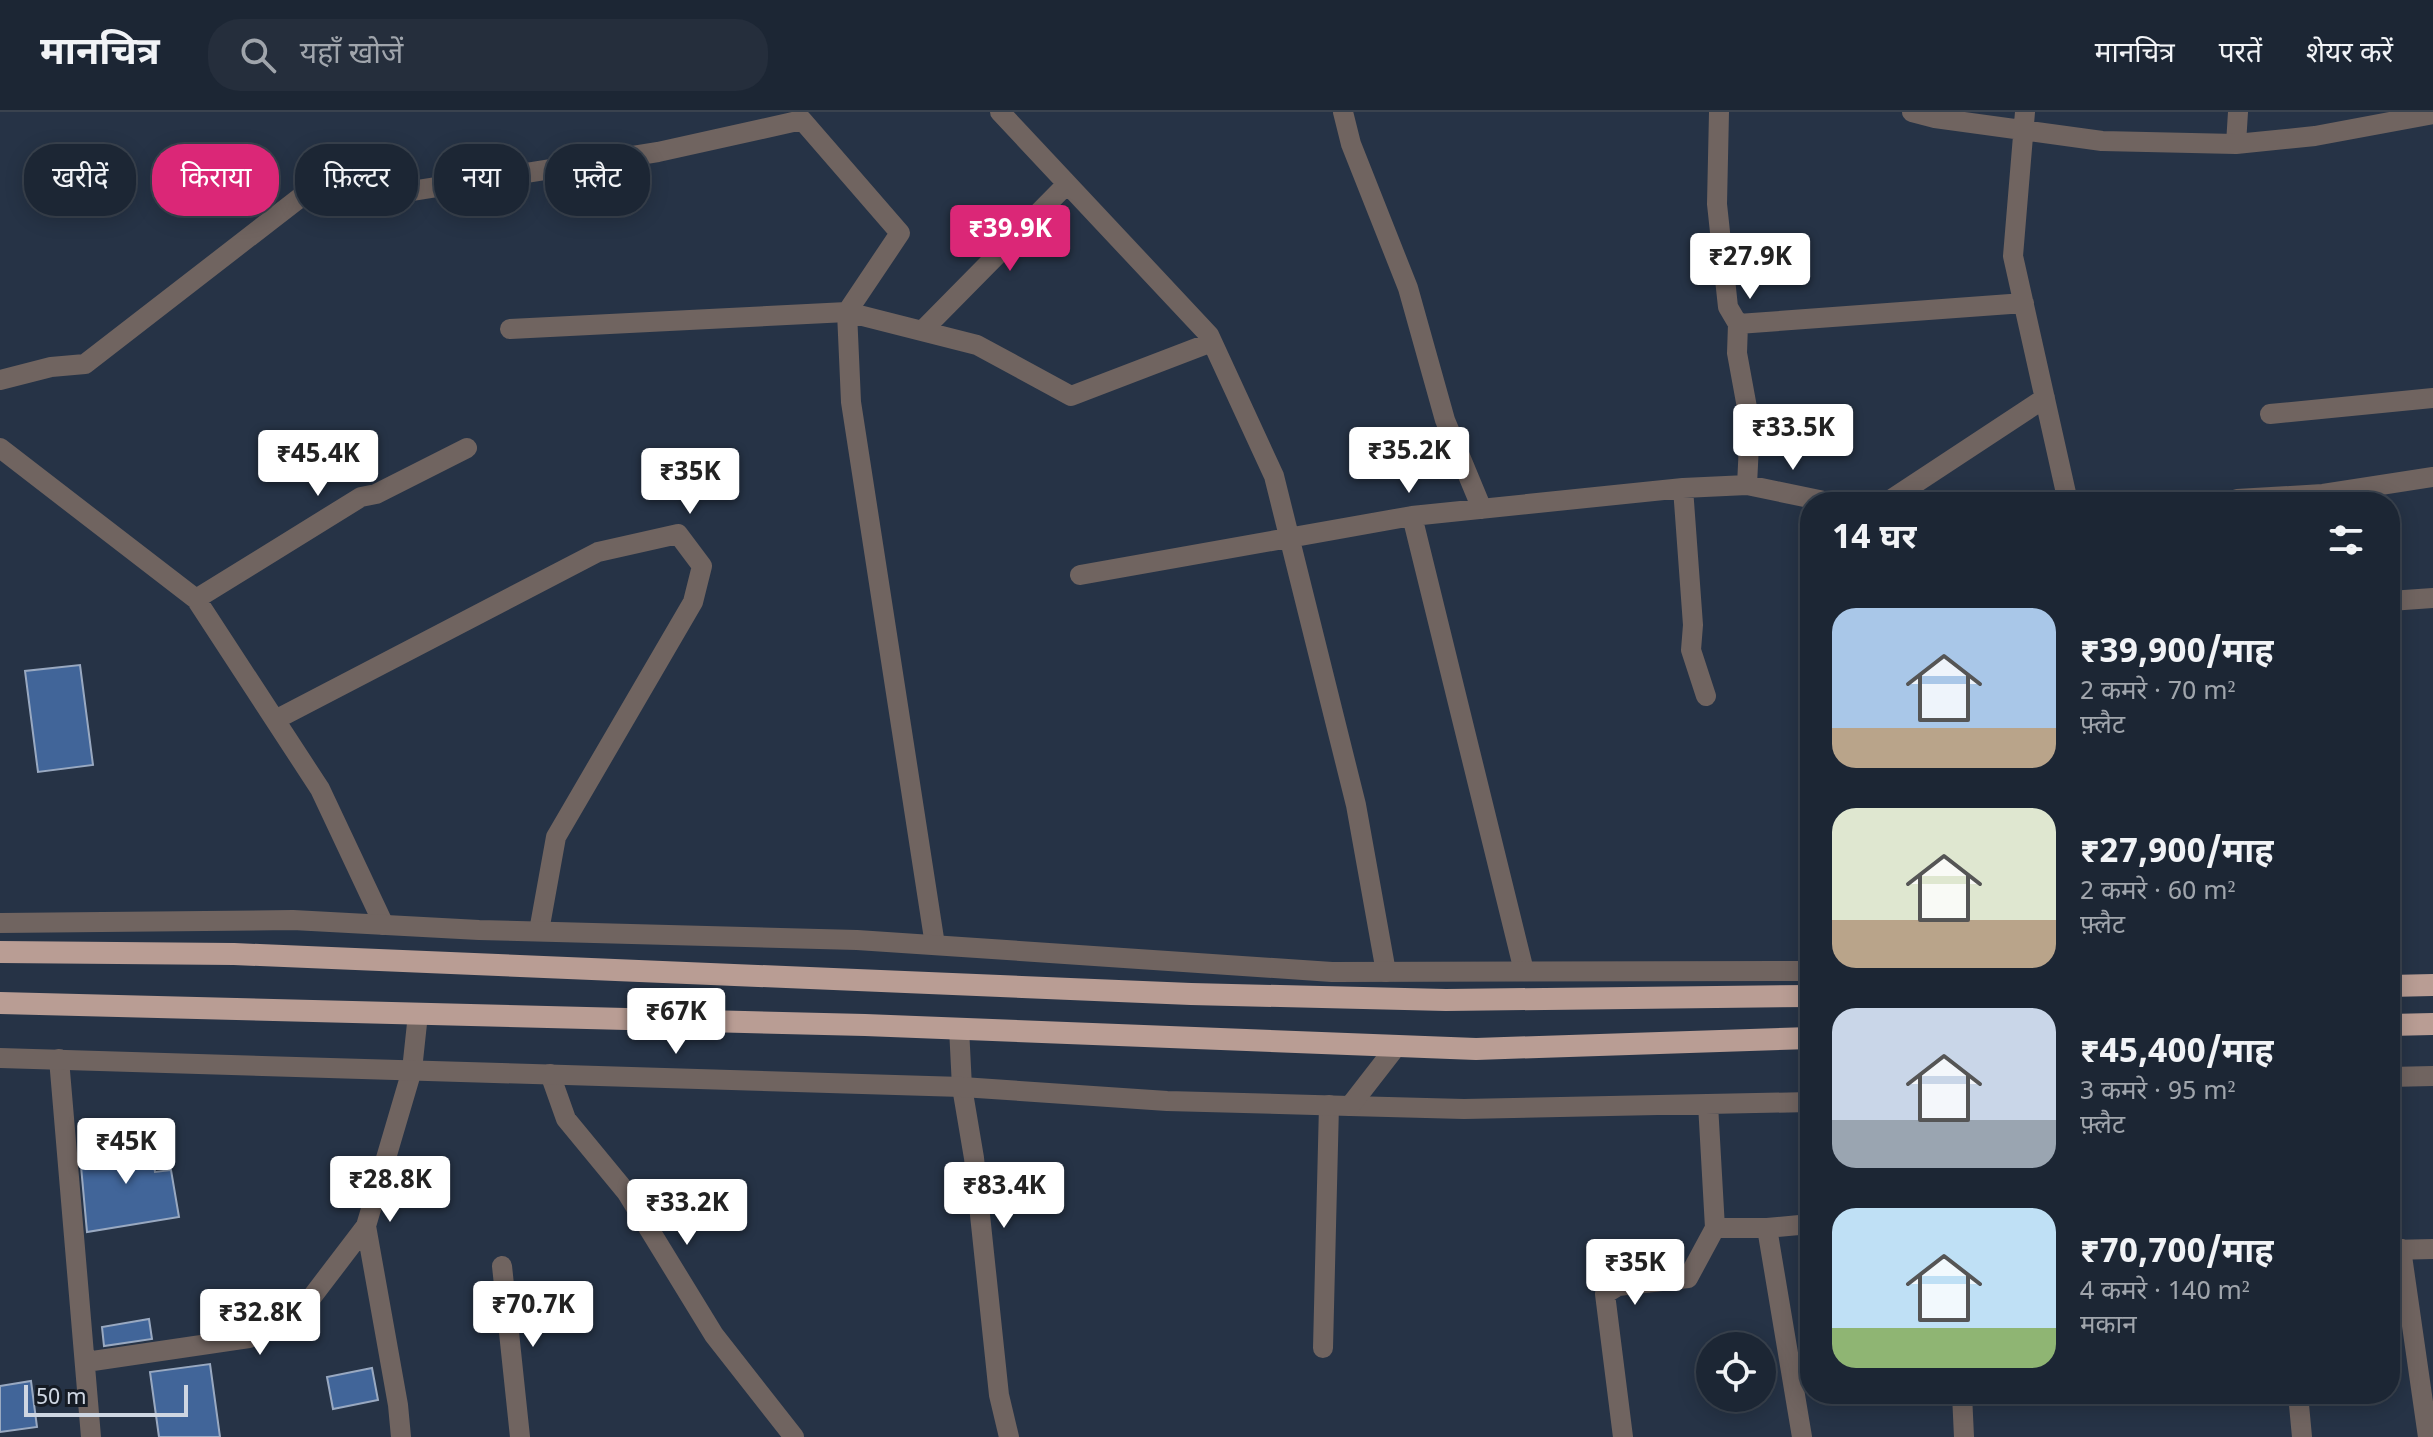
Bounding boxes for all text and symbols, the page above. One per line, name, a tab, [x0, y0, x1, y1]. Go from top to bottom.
search box	[208, 19, 768, 91]
text: मानचित्र	[40, 30, 160, 80]
icon: search	[236, 33, 280, 77]
text: यहाँ खोजें	[300, 36, 403, 75]
text: मानचित्र	[2095, 37, 2175, 73]
text: परतें	[2219, 37, 2262, 73]
text: शेयर करें	[2306, 37, 2393, 73]
chip: खरीदें	[24, 144, 136, 216]
chip: किराया	[152, 144, 279, 216]
chip: फ़िल्टर	[295, 144, 418, 216]
chip: नया	[434, 144, 529, 216]
chip: फ़्लैट	[545, 144, 650, 216]
pin: ₹39.9K	[945, 205, 1075, 273]
text: ₹39.9K	[968, 214, 1052, 248]
pin: ₹27.9K	[1685, 233, 1815, 301]
text: ₹27.9K	[1708, 242, 1792, 276]
pin: ₹33.5K	[1728, 404, 1858, 472]
text: ₹33.5K	[1751, 413, 1835, 447]
pin: ₹35.2K	[1344, 427, 1474, 495]
pin: ₹45.4K	[253, 430, 383, 498]
text: ₹35.2K	[1367, 436, 1451, 470]
text: ₹45.4K	[276, 439, 360, 473]
pin: ₹35K	[643, 448, 737, 516]
text: ₹35K	[659, 457, 721, 491]
text: 14 घर	[1832, 518, 1916, 562]
icon: filters	[2324, 518, 2368, 562]
text: ₹39,900/माह	[2080, 632, 2273, 676]
icon: home	[1896, 640, 1992, 736]
text: 2 कमरे · 70 m²	[2080, 676, 2235, 710]
text: फ़्लैट	[2080, 710, 2125, 744]
text: ₹27,900/माह	[2080, 832, 2273, 876]
icon: home	[1896, 840, 1992, 936]
text: 2 कमरे · 60 m²	[2080, 876, 2235, 910]
text: फ़्लैट	[2080, 910, 2125, 944]
pin: ₹67K	[629, 988, 723, 1056]
text: ₹67K	[645, 997, 707, 1031]
text: ₹45,400/माह	[2080, 1032, 2273, 1076]
icon: home	[1896, 1040, 1992, 1136]
text: 3 कमरे · 95 m²	[2080, 1076, 2235, 1110]
text: फ़्लैट	[2080, 1110, 2125, 1144]
pin: ₹45K	[79, 1118, 173, 1186]
text: ₹45K	[95, 1127, 157, 1161]
pin: ₹28.8K	[325, 1156, 455, 1224]
pin: ₹83.4K	[939, 1162, 1069, 1230]
text: ₹28.8K	[348, 1165, 432, 1199]
text: ₹83.4K	[962, 1171, 1046, 1205]
pin: ₹33.2K	[622, 1179, 752, 1247]
text: ₹33.2K	[645, 1188, 729, 1222]
text: ₹70,700/माह	[2080, 1232, 2273, 1276]
pin: ₹35K	[1588, 1239, 1682, 1307]
icon: home	[1896, 1240, 1992, 1336]
text: ₹35K	[1604, 1248, 1666, 1282]
text: 4 कमरे · 140 m²	[2080, 1276, 2250, 1310]
pin: ₹70.7K	[468, 1281, 598, 1349]
pin: ₹32.8K	[195, 1289, 325, 1357]
text: ₹70.7K	[491, 1290, 575, 1324]
text: ₹32.8K	[218, 1298, 302, 1332]
text: मकान	[2080, 1310, 2137, 1344]
map controls	[1696, 1332, 1776, 1412]
button: locate	[1696, 1332, 1776, 1412]
scale bar	[24, 1381, 188, 1417]
text: 50 m	[36, 1384, 87, 1413]

